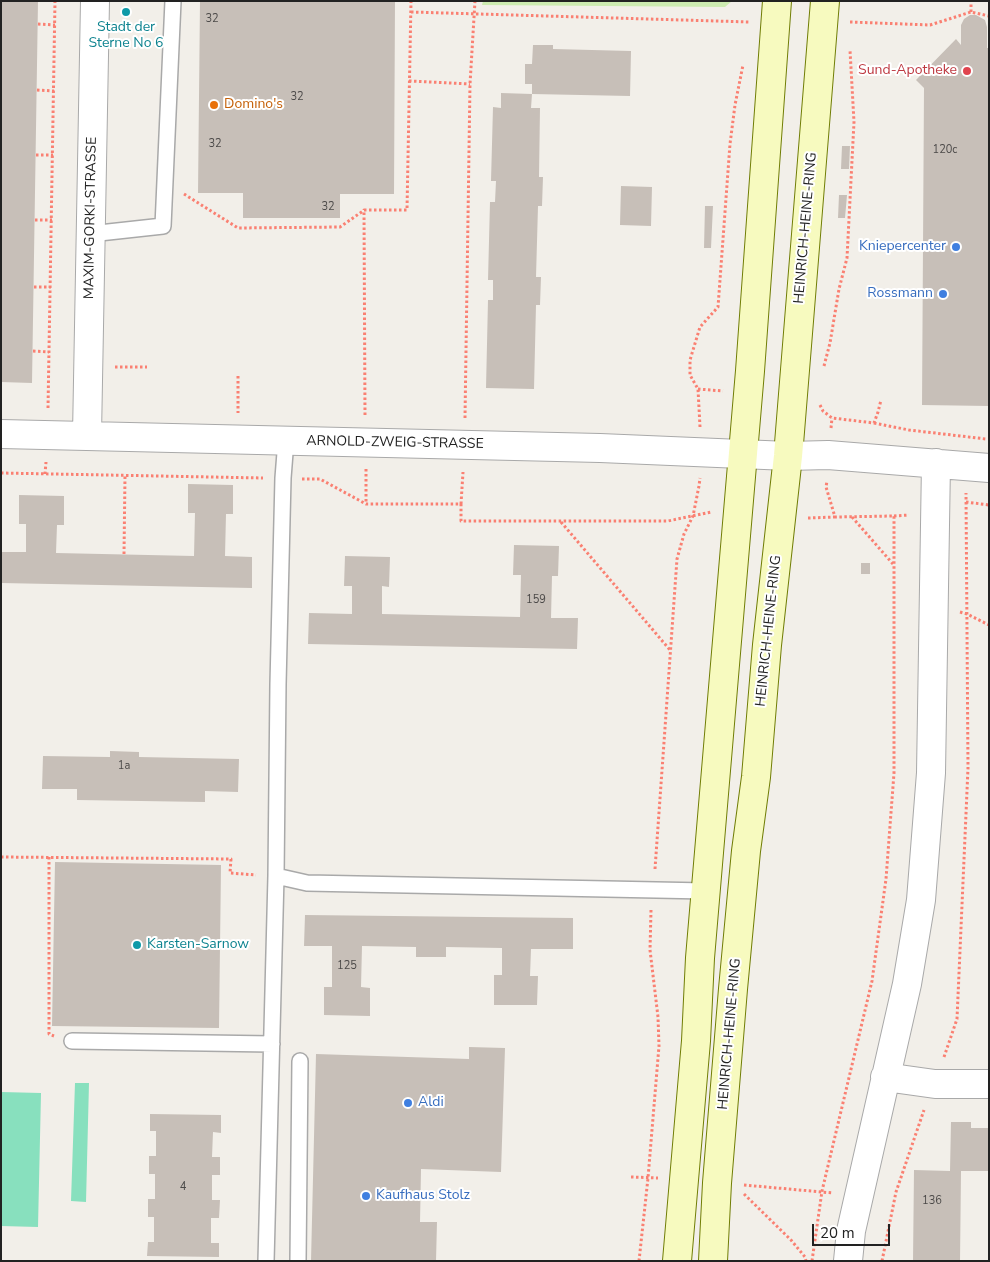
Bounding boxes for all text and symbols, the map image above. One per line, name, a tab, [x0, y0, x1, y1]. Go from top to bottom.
marker: Stadt der Sterne No 6	[120, 6, 132, 18]
house number: 32	[205, 12, 219, 26]
place label: Stadt der Sterne No 6	[88, 20, 164, 52]
place label: Sund-Apotheke	[858, 63, 957, 79]
marker: Sund-Apotheke	[961, 65, 973, 77]
house number: 32	[290, 90, 304, 104]
place label: Domino's	[224, 97, 283, 113]
marker: Domino's	[208, 99, 220, 111]
street label: MAXIM-GORKI-STRASSE	[81, 137, 101, 299]
house number: 32	[208, 137, 222, 151]
house number: 120c	[933, 143, 957, 157]
street label: HEINRICH-HEINE-RING	[791, 152, 821, 304]
house number: 32	[321, 200, 335, 214]
place label: Kniepercenter	[859, 239, 946, 255]
marker: Kniepercenter	[950, 241, 962, 253]
place label: Rossmann	[867, 286, 933, 302]
marker: Rossmann	[937, 288, 949, 300]
street label: ARNOLD-ZWEIG-STRASSE	[306, 433, 484, 453]
street label: HEINRICH-HEINE-RING	[753, 555, 785, 707]
house number: 159	[526, 593, 546, 607]
house number: 1a	[118, 759, 130, 773]
place label: Karsten-Sarnow	[147, 937, 249, 953]
marker: Karsten-Sarnow	[131, 939, 143, 951]
street label: HEINRICH-HEINE-RING	[715, 958, 745, 1110]
house number: 125	[337, 959, 357, 973]
place label: Aldi	[418, 1095, 444, 1111]
marker: Aldi	[402, 1097, 414, 1109]
house number: 4	[180, 1180, 186, 1194]
place label: Kaufhaus Stolz	[376, 1188, 470, 1204]
marker: Kaufhaus Stolz	[360, 1190, 372, 1202]
house number: 136	[922, 1194, 942, 1208]
scale bar	[815, 1214, 892, 1246]
text: 20 m	[820, 1223, 855, 1243]

